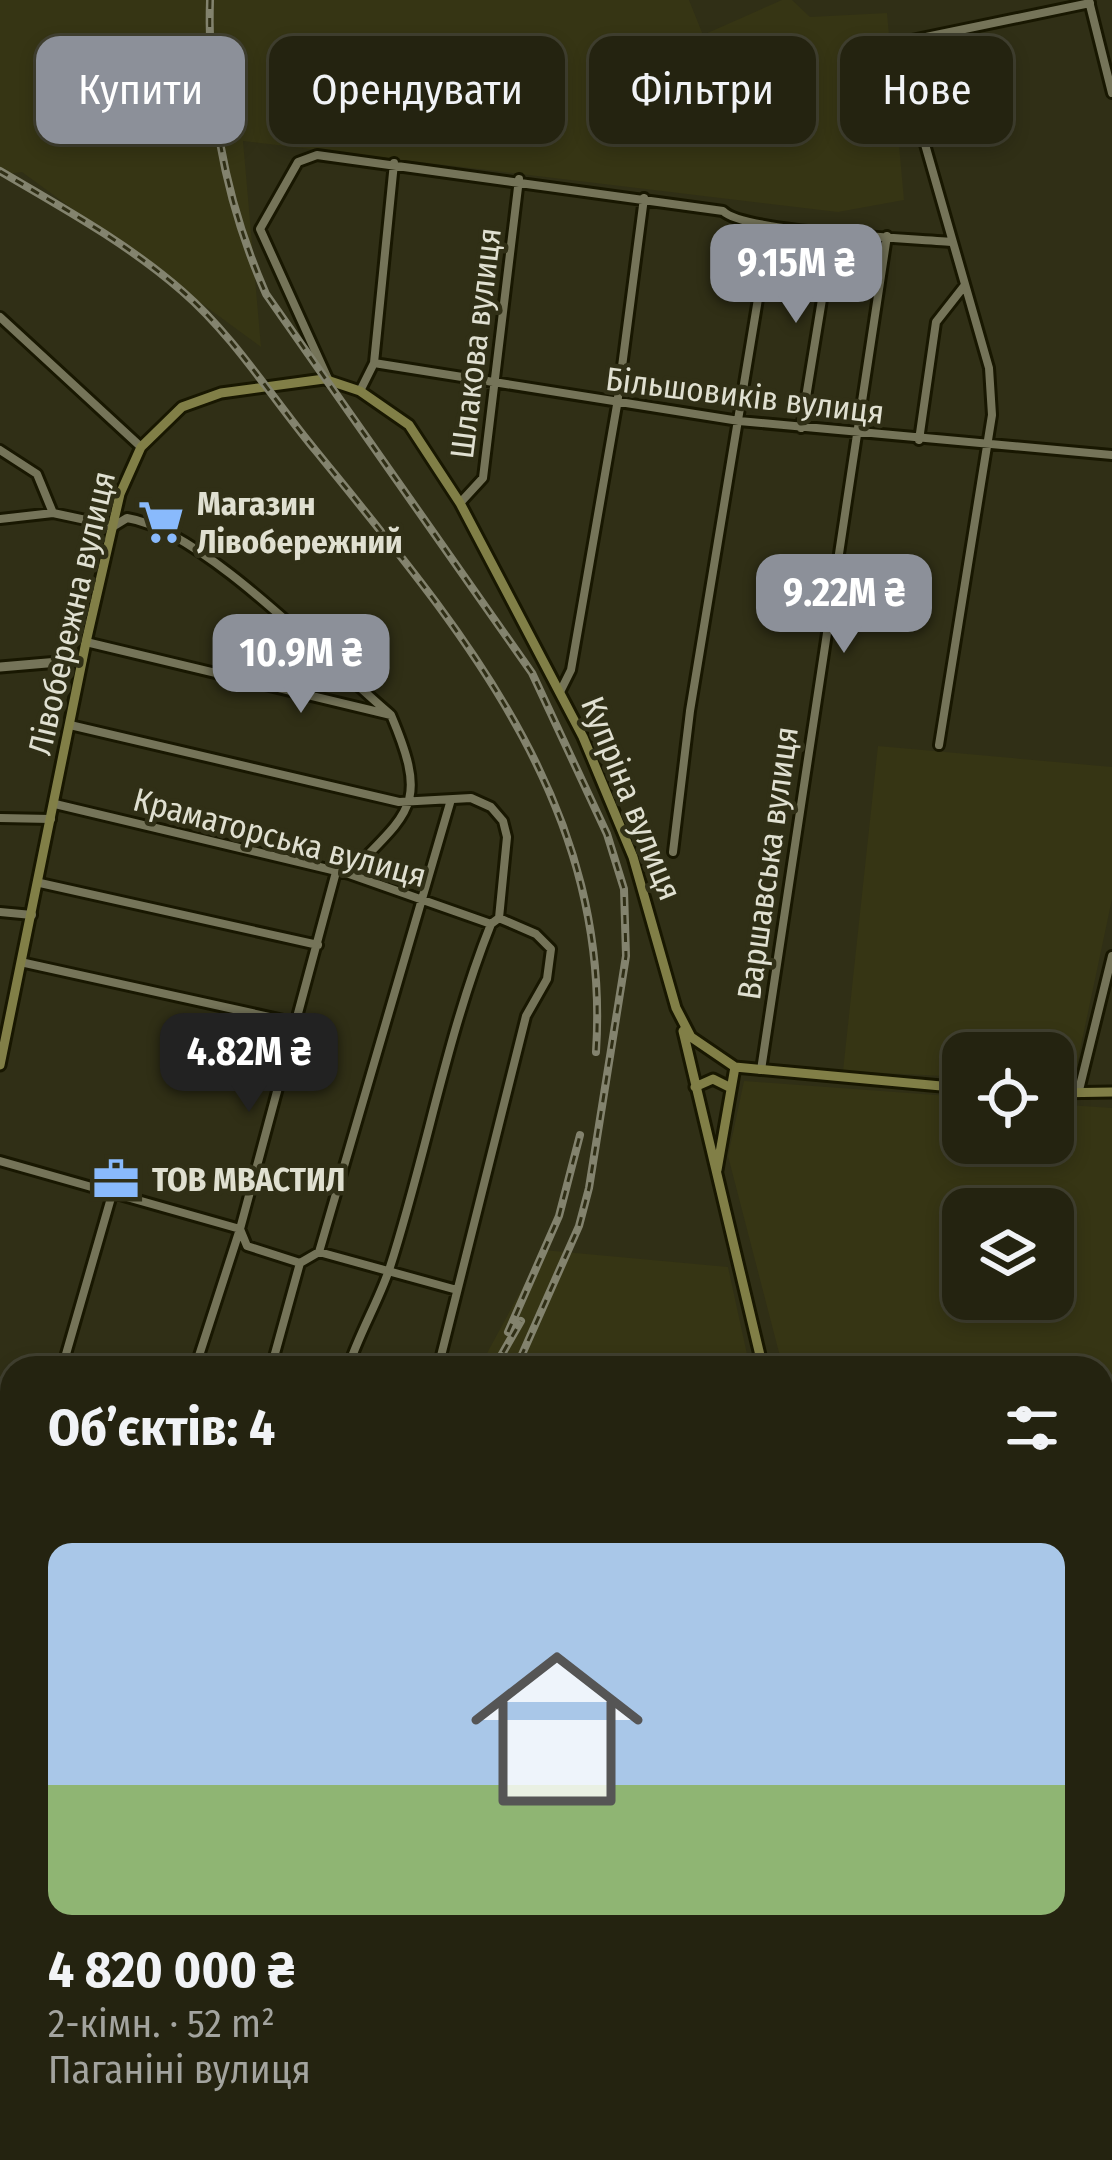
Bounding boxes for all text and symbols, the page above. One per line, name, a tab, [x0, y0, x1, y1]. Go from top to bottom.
chip: Купити	[36, 36, 245, 144]
chip: Орендувати	[269, 36, 565, 144]
chip: Фільтри	[589, 36, 816, 144]
chip: Нове	[840, 36, 1013, 144]
pin: 9.15M ₴	[685, 224, 907, 326]
street label: Шлакова вулиця	[442, 226, 510, 461]
text: 9.15M ₴	[737, 240, 855, 286]
street label: Більшовиків вулиця	[603, 359, 886, 433]
street label: Лівобережна вулиця	[20, 467, 124, 759]
place label: Магазин Лівобережний	[197, 484, 403, 562]
supermarket icon: Магазин Лівобережний	[136, 497, 186, 547]
pin: 9.22M ₴	[733, 554, 955, 656]
text: 9.22M ₴	[783, 570, 905, 616]
pin: 10.9M ₴	[190, 614, 412, 716]
text: 10.9M ₴	[240, 630, 362, 676]
street label: Купріна вулиця	[572, 691, 690, 906]
street label: Варшавська вулиця	[729, 724, 807, 1002]
street label: Краматорська вулиця	[129, 780, 431, 896]
pin: 4.82M ₴	[138, 1013, 360, 1115]
text: 4.82M ₴	[187, 1029, 311, 1075]
map controls	[942, 1032, 1074, 1320]
button: locate	[942, 1032, 1074, 1164]
office icon: ТОВ МВАСТИЛ	[91, 1154, 141, 1204]
place label: ТОВ МВАСТИЛ	[152, 1160, 345, 1200]
button: layers	[942, 1188, 1074, 1320]
icon: filters	[999, 1395, 1065, 1461]
text: Об’єктів: 4	[48, 1397, 275, 1459]
icon: home	[449, 1621, 665, 1837]
text: 4 820 000 ₴	[48, 1939, 295, 2001]
text: 2-кімн. · 52 m²	[48, 2001, 275, 2047]
text: Паганіні вулиця	[48, 2047, 311, 2093]

